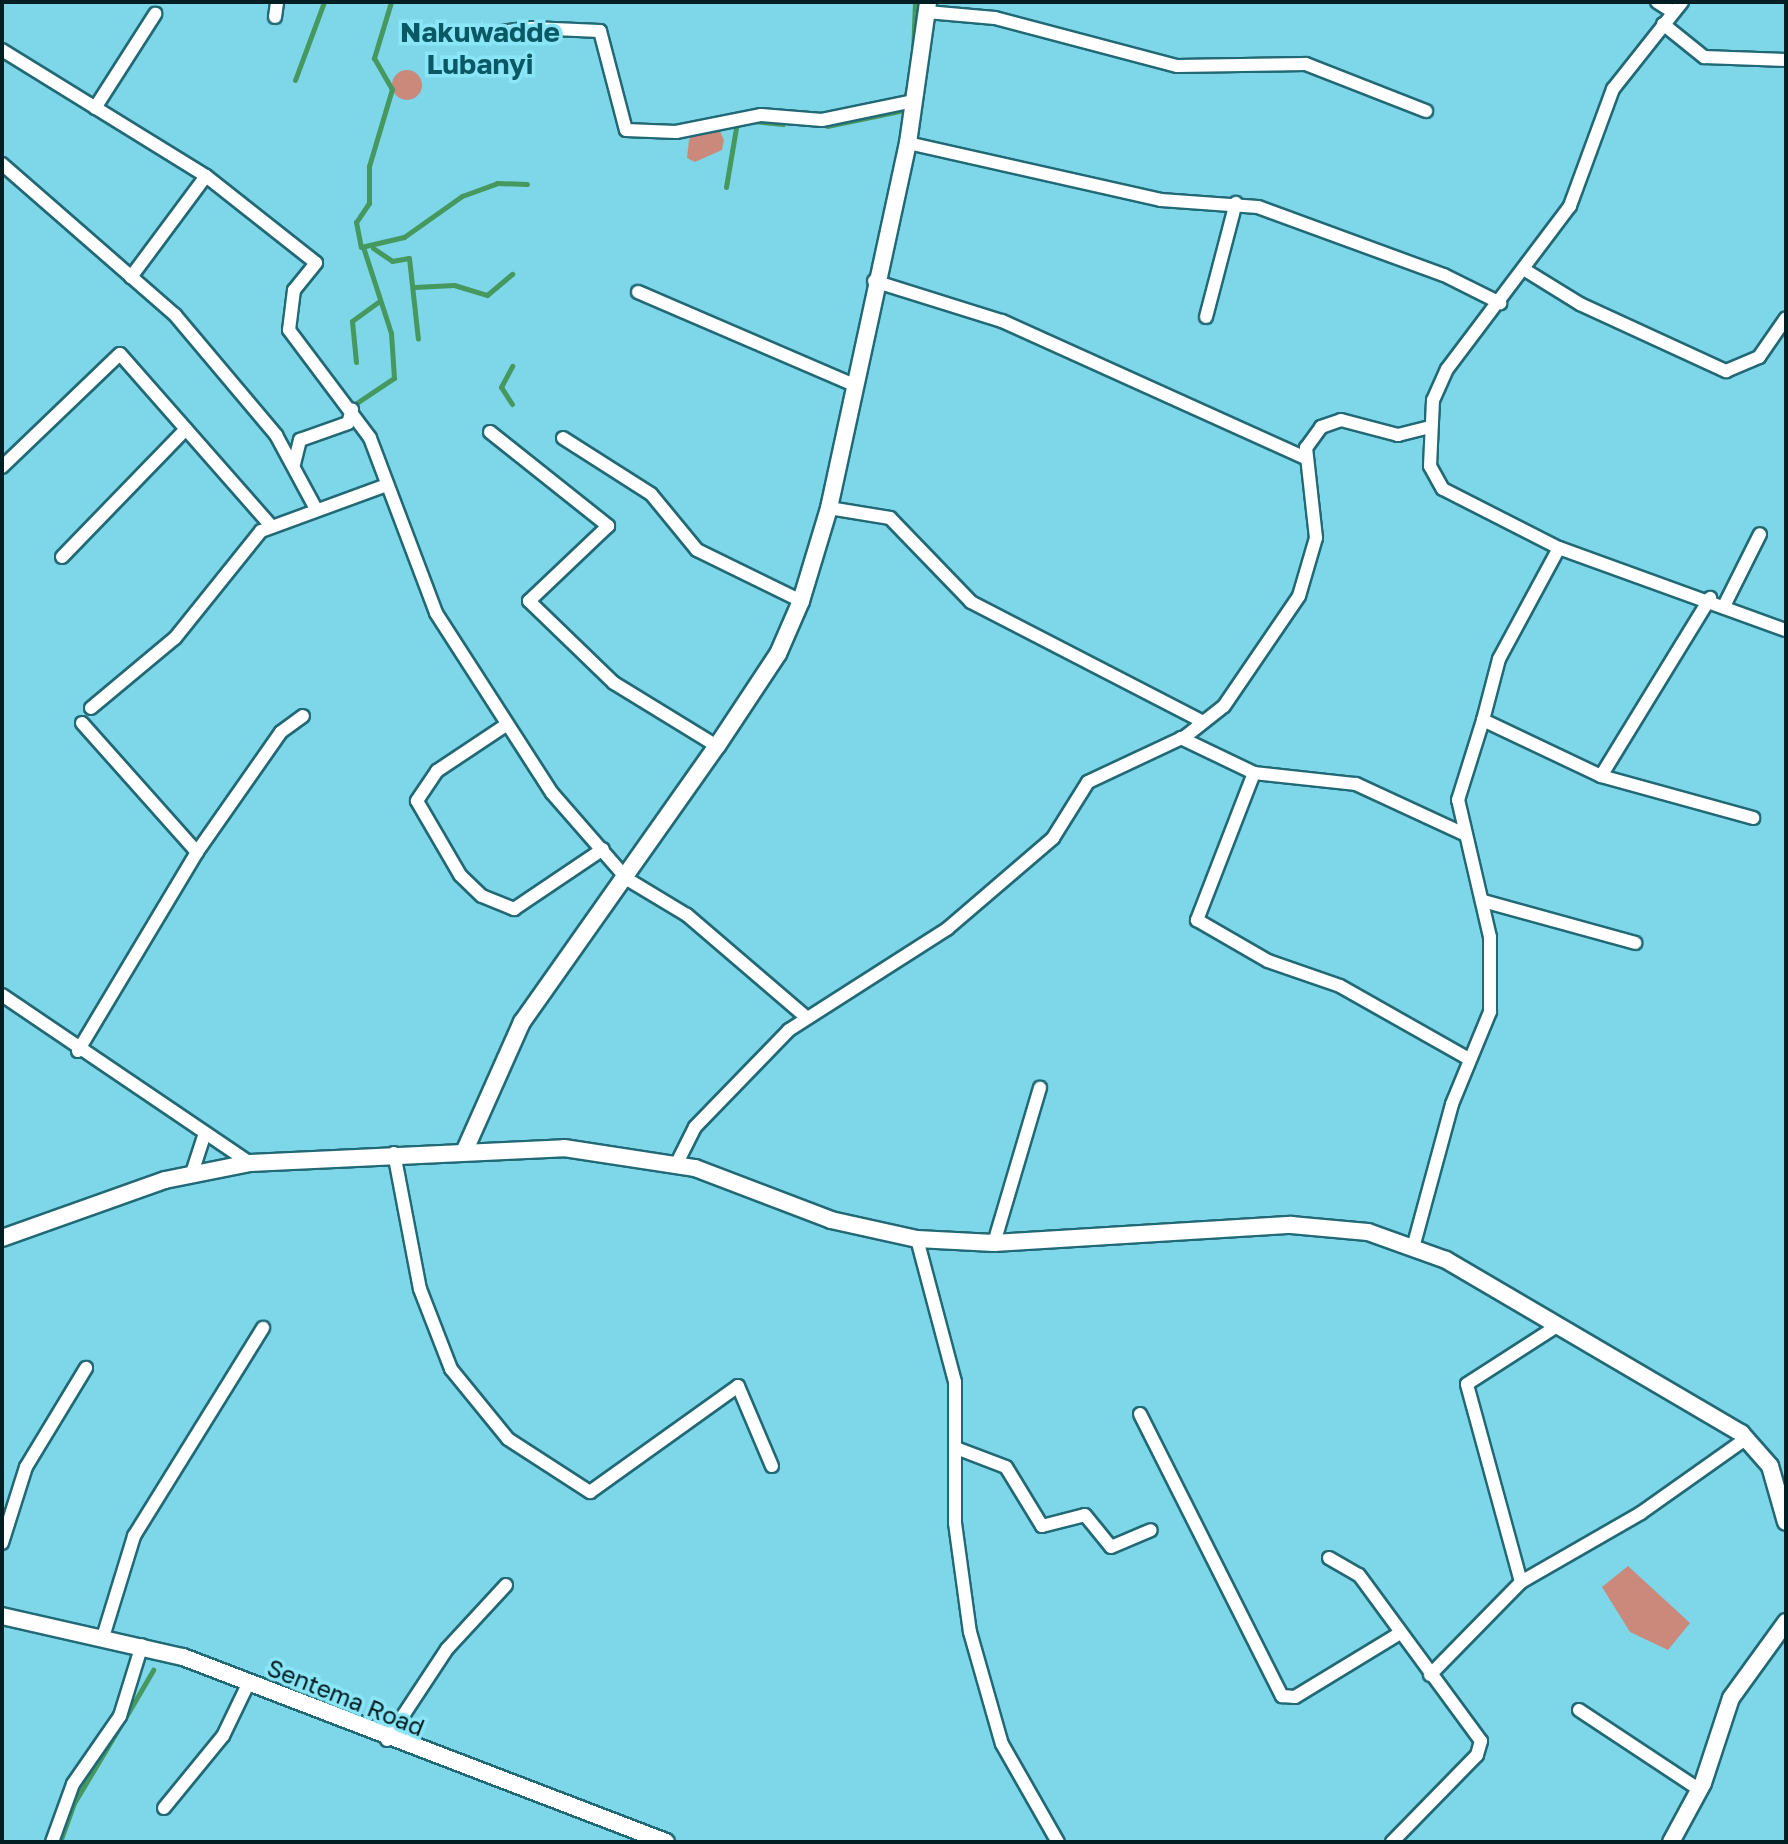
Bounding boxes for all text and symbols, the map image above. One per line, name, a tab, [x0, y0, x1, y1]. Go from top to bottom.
district label: Nakuwadde Lubanyi	[400, 15, 560, 81]
street label: Sentema Road	[263, 1652, 429, 1742]

